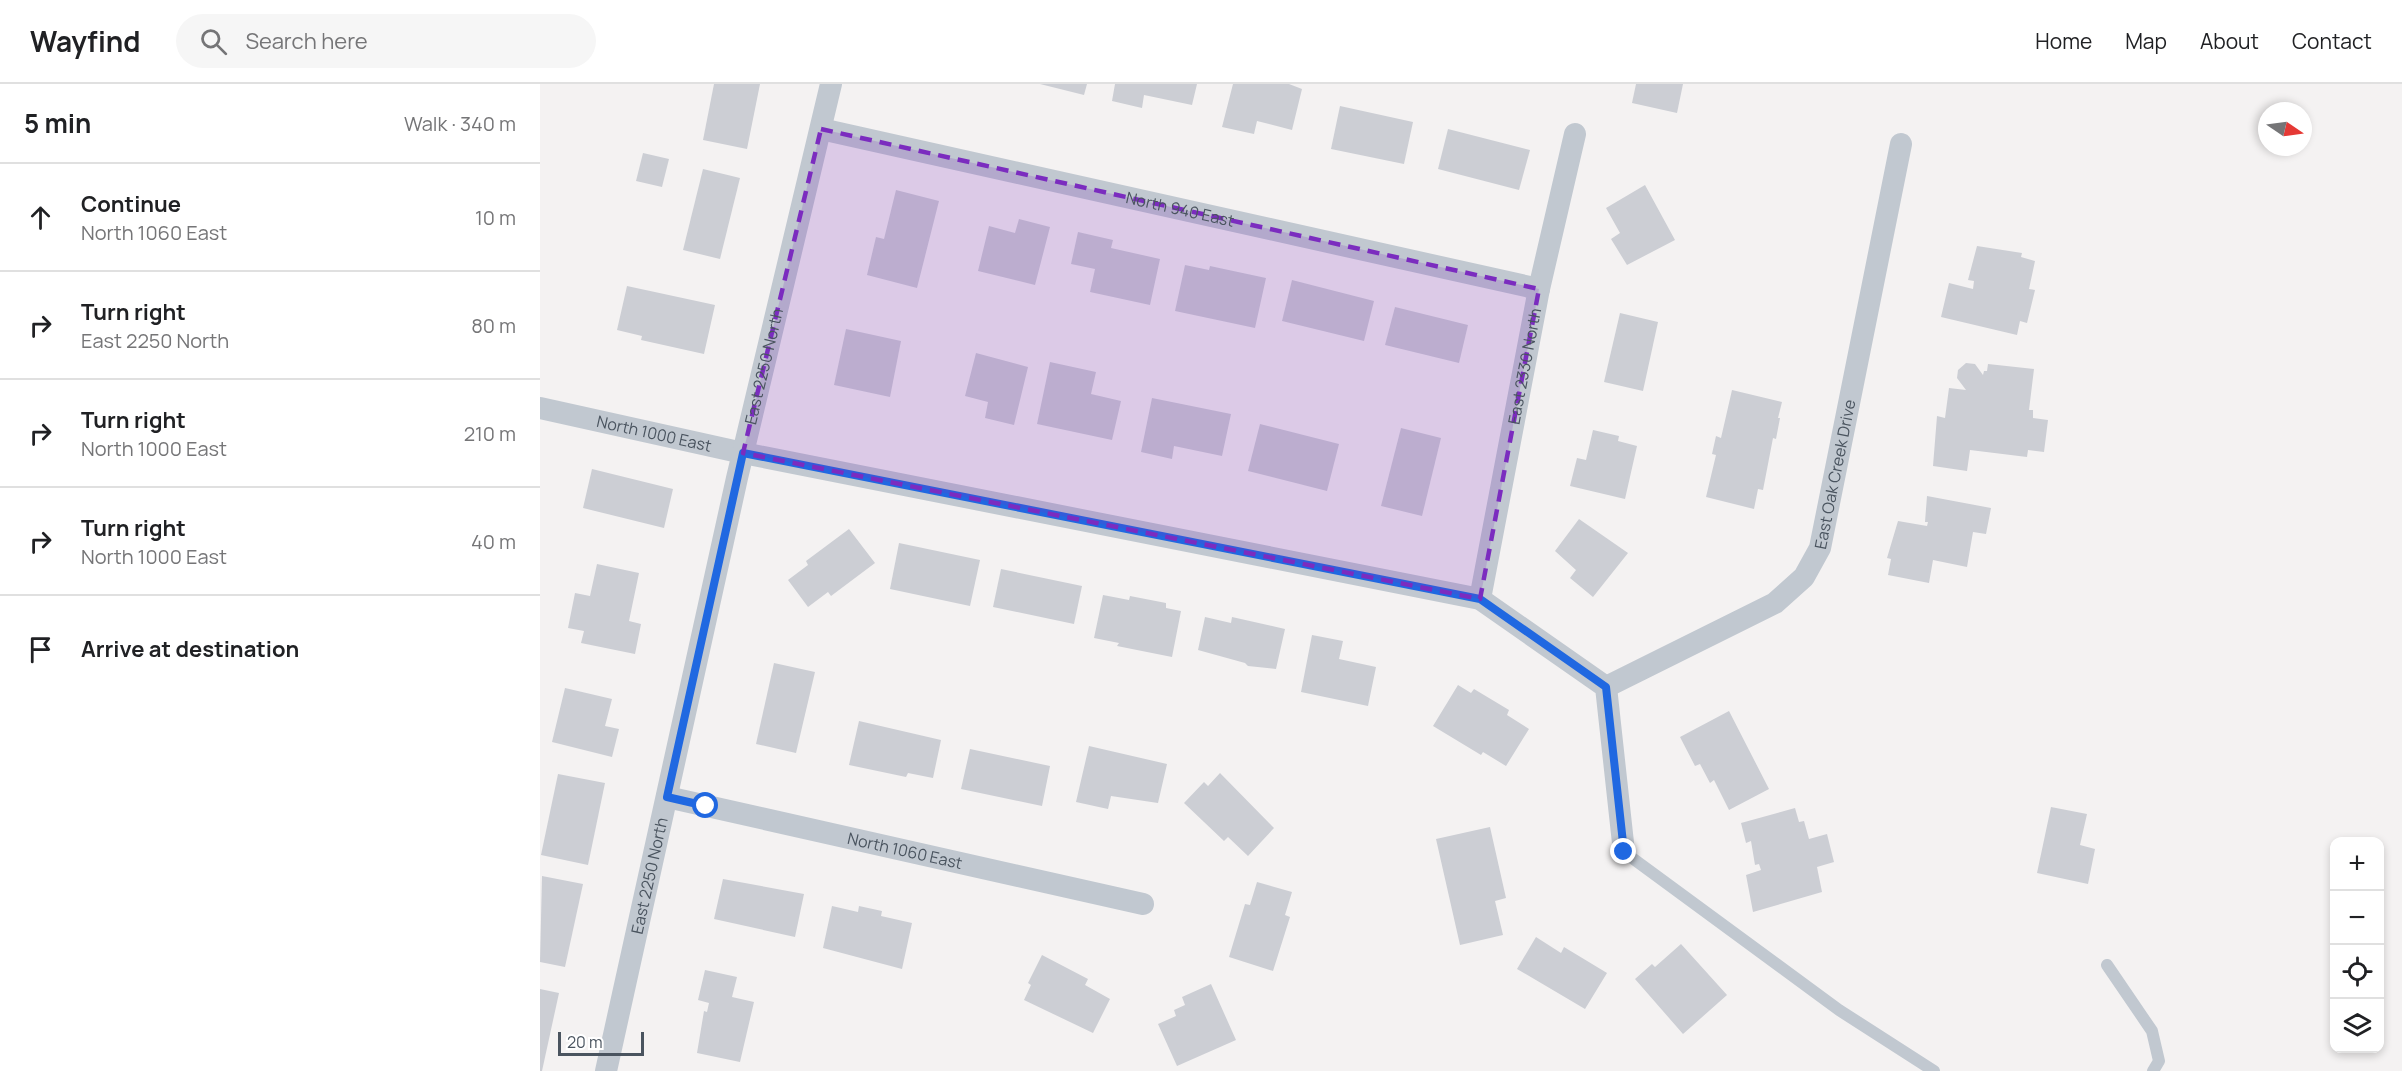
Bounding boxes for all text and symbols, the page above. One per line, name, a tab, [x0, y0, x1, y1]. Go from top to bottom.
search box	[176, 14, 596, 68]
text: Wayfind	[30, 22, 140, 60]
icon: search	[197, 25, 230, 58]
text: Search here	[245, 26, 368, 56]
text: Home	[2035, 27, 2092, 55]
text: Map	[2125, 27, 2167, 55]
text: About	[2200, 27, 2259, 55]
text: Contact	[2292, 27, 2372, 55]
north arrow	[2258, 102, 2312, 156]
text: 5 min	[24, 105, 91, 141]
text: Walk · 340 m	[404, 110, 516, 137]
street label: North 940 East	[1124, 186, 1237, 232]
text: Continue	[81, 189, 181, 219]
icon: ahead	[24, 201, 57, 234]
text: 10 m	[475, 204, 516, 231]
text: North 1060 East	[81, 219, 227, 246]
text: Turn right	[81, 297, 186, 327]
street label: East 2250 North	[739, 306, 788, 427]
street label: East 2330 North	[1502, 306, 1546, 426]
icon: right	[24, 309, 57, 342]
text: 80 m	[471, 312, 516, 339]
text: East 2250 North	[81, 327, 229, 354]
street label: East Oak Creek Drive	[1809, 398, 1861, 551]
text: Turn right	[81, 405, 186, 435]
street label: North 1000 East	[595, 410, 714, 457]
icon: right	[24, 417, 57, 450]
text: 210 m	[464, 420, 516, 447]
text: North 1000 East	[81, 435, 227, 462]
text: Turn right	[81, 513, 186, 543]
icon: right	[24, 525, 57, 558]
text: 40 m	[471, 528, 516, 555]
text: North 1000 East	[81, 543, 227, 570]
icon: arrive	[24, 633, 57, 666]
text: Arrive at destination	[81, 634, 299, 664]
route start	[692, 792, 718, 818]
street label: East 2250 North	[626, 815, 673, 936]
street label: North 1060 East	[846, 827, 965, 874]
map controls	[2330, 837, 2384, 1053]
button: +	[2330, 837, 2384, 891]
route end	[1610, 838, 1636, 864]
button: −	[2330, 891, 2384, 945]
button: locate	[2330, 945, 2384, 999]
button: layers	[2330, 999, 2384, 1053]
scale bar	[558, 1029, 644, 1056]
text: 20 m	[567, 1031, 603, 1053]

